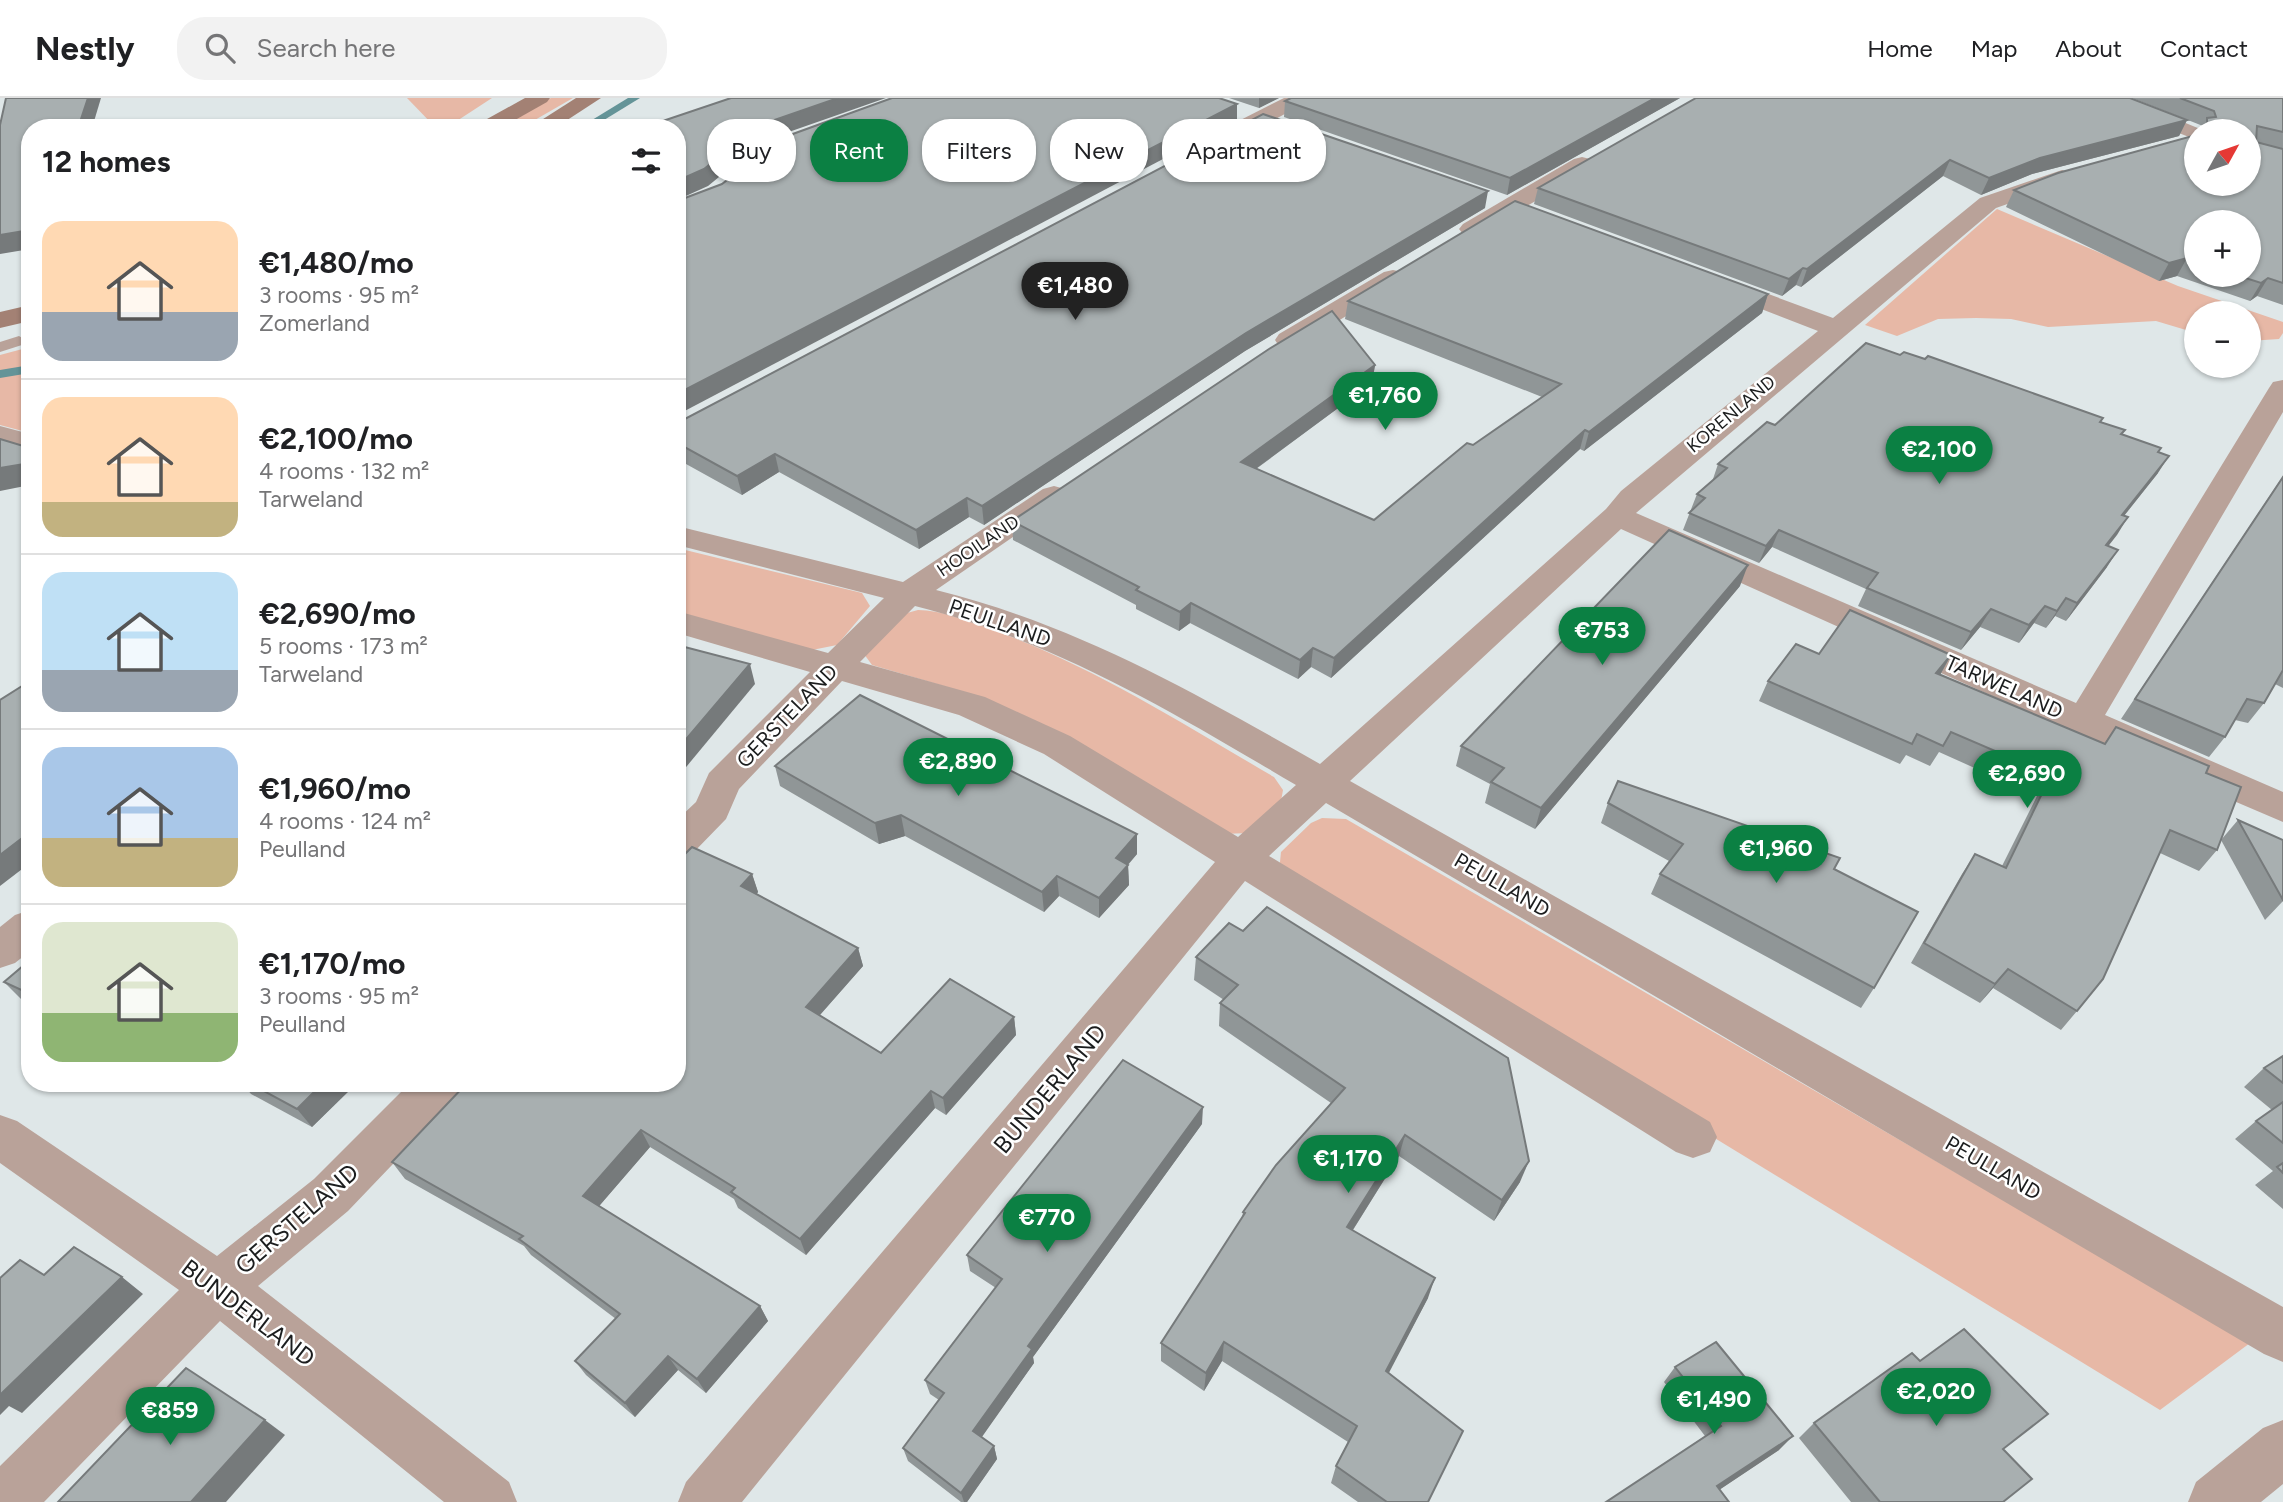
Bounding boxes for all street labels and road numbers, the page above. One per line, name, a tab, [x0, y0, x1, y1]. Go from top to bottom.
street label: KORENLAND	[1682, 371, 1780, 457]
street label: HOOILAND	[933, 511, 1023, 581]
street label: PEULLAND	[946, 593, 1054, 652]
street label: TARWELAND	[1942, 650, 2067, 724]
street label: GERSTELAND	[731, 659, 842, 773]
street label: PEULLAND	[1450, 847, 1554, 922]
street label: BUNDERLAND	[987, 1018, 1112, 1159]
street label: PEULLAND	[1941, 1130, 2045, 1205]
street label: GERSTELAND	[229, 1157, 364, 1280]
street label: BUNDERLAND	[176, 1253, 321, 1372]

